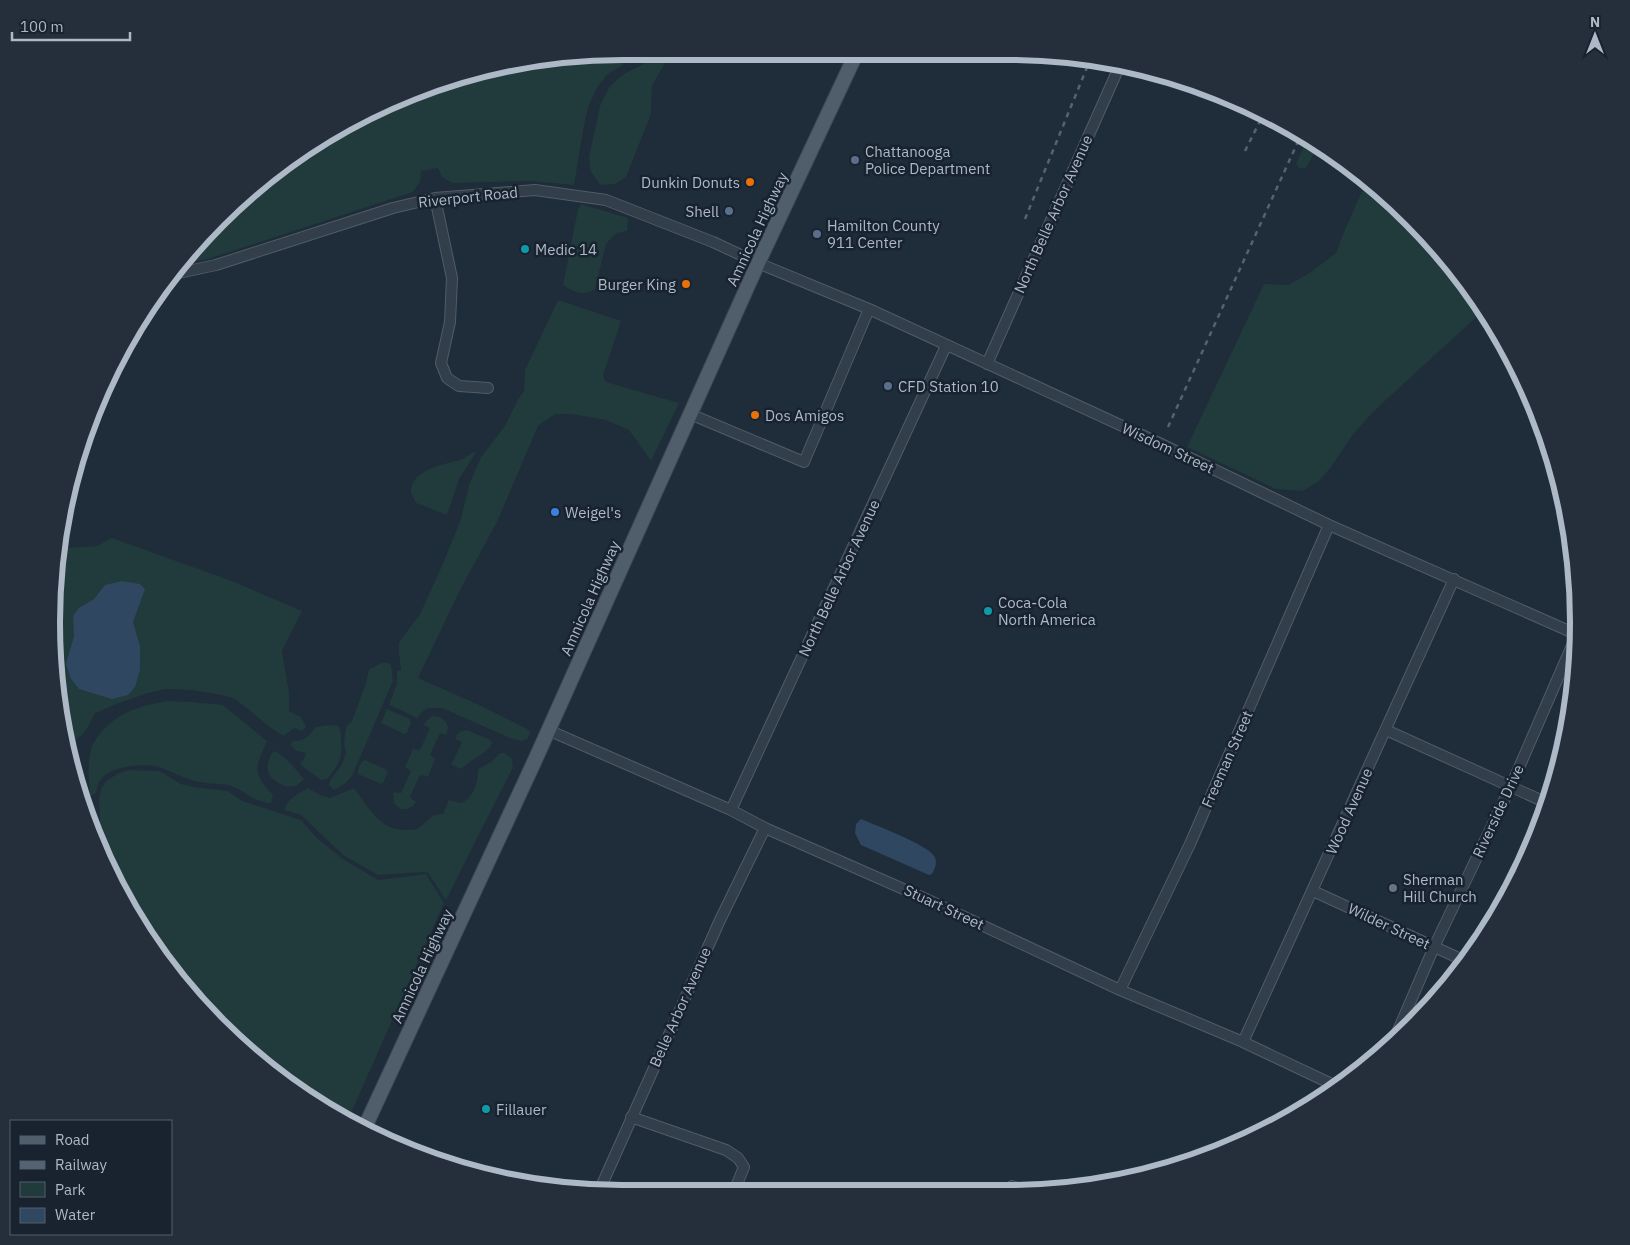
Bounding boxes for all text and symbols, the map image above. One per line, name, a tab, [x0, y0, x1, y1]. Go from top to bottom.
scale bar	[12, 10, 130, 42]
north arrow	[1570, 10, 1620, 60]
text: N	[1590, 13, 1600, 31]
text: 100 m	[20, 17, 64, 36]
street label: North Belle Arbor Avenue	[1010, 132, 1096, 296]
place label: Chattanooga Police Department	[865, 142, 990, 178]
marker: Chattanooga Police Department	[849, 154, 861, 166]
street label: Amnicola Highway	[722, 168, 792, 289]
place label: Dunkin Donuts	[641, 173, 740, 192]
marker: Dunkin Donuts	[744, 176, 756, 188]
street label: Riverport Road	[417, 182, 519, 212]
place label: Shell	[685, 202, 719, 221]
marker: Shell	[723, 205, 735, 217]
place label: Hamilton County 911 Center	[827, 216, 940, 252]
marker: Hamilton County 911 Center	[811, 228, 823, 240]
place label: Medic 14	[535, 240, 597, 259]
marker: Medic 14	[519, 243, 531, 255]
place label: Burger King	[598, 275, 676, 294]
marker: Burger King	[680, 278, 692, 290]
place label: CFD Station 10	[898, 377, 999, 396]
marker: CFD Station 10	[882, 380, 894, 392]
place label: Dos Amigos	[765, 406, 844, 425]
marker: Dos Amigos	[749, 409, 761, 421]
street label: Wisdom Street	[1119, 418, 1217, 478]
street label: North Belle Arbor Avenue	[794, 496, 884, 660]
place label: Weigel's	[565, 503, 621, 522]
marker: Weigel's	[549, 506, 561, 518]
street label: Amnicola Highway	[556, 537, 624, 659]
place label: Coca-Cola North America	[998, 593, 1096, 629]
marker: Coca-Cola North America	[982, 605, 994, 617]
street label: Freeman Street	[1197, 707, 1257, 811]
street label: Riverside Drive	[1468, 761, 1528, 861]
street label: Wood Avenue	[1322, 765, 1376, 857]
place label: Sherman Hill Church	[1403, 870, 1477, 906]
street label: Stuart Street	[901, 880, 987, 934]
marker: Sherman Hill Church	[1387, 882, 1399, 894]
street label: Wilder Street	[1345, 899, 1433, 953]
street label: Amnicola Highway	[387, 905, 457, 1026]
street label: Belle Arbor Avenue	[645, 944, 715, 1070]
place label: Fillauer	[496, 1100, 547, 1119]
marker: Fillauer	[480, 1103, 492, 1115]
legend	[10, 1120, 172, 1235]
text: Road	[55, 1130, 90, 1149]
text: Railway	[55, 1155, 108, 1174]
text: Park	[55, 1180, 85, 1199]
text: Water	[55, 1205, 96, 1224]

